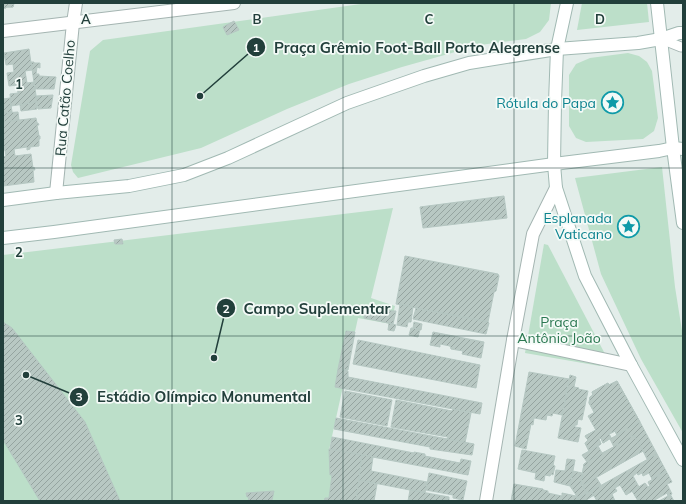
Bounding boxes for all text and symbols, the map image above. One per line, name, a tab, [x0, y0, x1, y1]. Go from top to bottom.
text: A	[81, 11, 91, 27]
text: B	[253, 11, 262, 27]
text: C	[425, 11, 434, 27]
text: D	[595, 11, 605, 27]
callout: Praça Grêmio Foot-Ball Porto Alegrense	[246, 34, 568, 61]
text: Praça Grêmio Foot-Ball Porto Alegrense	[274, 38, 560, 57]
street label: Rua Catão Coelho	[51, 39, 79, 157]
text: 1	[252, 40, 260, 55]
text: 1	[15, 76, 23, 92]
place icon: Rótula do Papa	[599, 90, 625, 116]
place label: Rótula do Papa	[496, 94, 596, 112]
place label: Esplanada Vaticano	[543, 209, 612, 243]
place icon: Esplanada Vaticano	[615, 213, 641, 239]
text: 2	[15, 244, 23, 260]
callout: Campo Suplementar	[216, 295, 399, 322]
text: Campo Suplementar	[244, 299, 390, 318]
text: 2	[222, 301, 230, 316]
park label: Praça Antônio João	[517, 313, 601, 347]
callout: Estádio Olímpico Monumental	[69, 383, 319, 410]
text: Estádio Olímpico Monumental	[97, 387, 311, 406]
text: 3	[75, 389, 83, 404]
text: 3	[15, 412, 23, 428]

